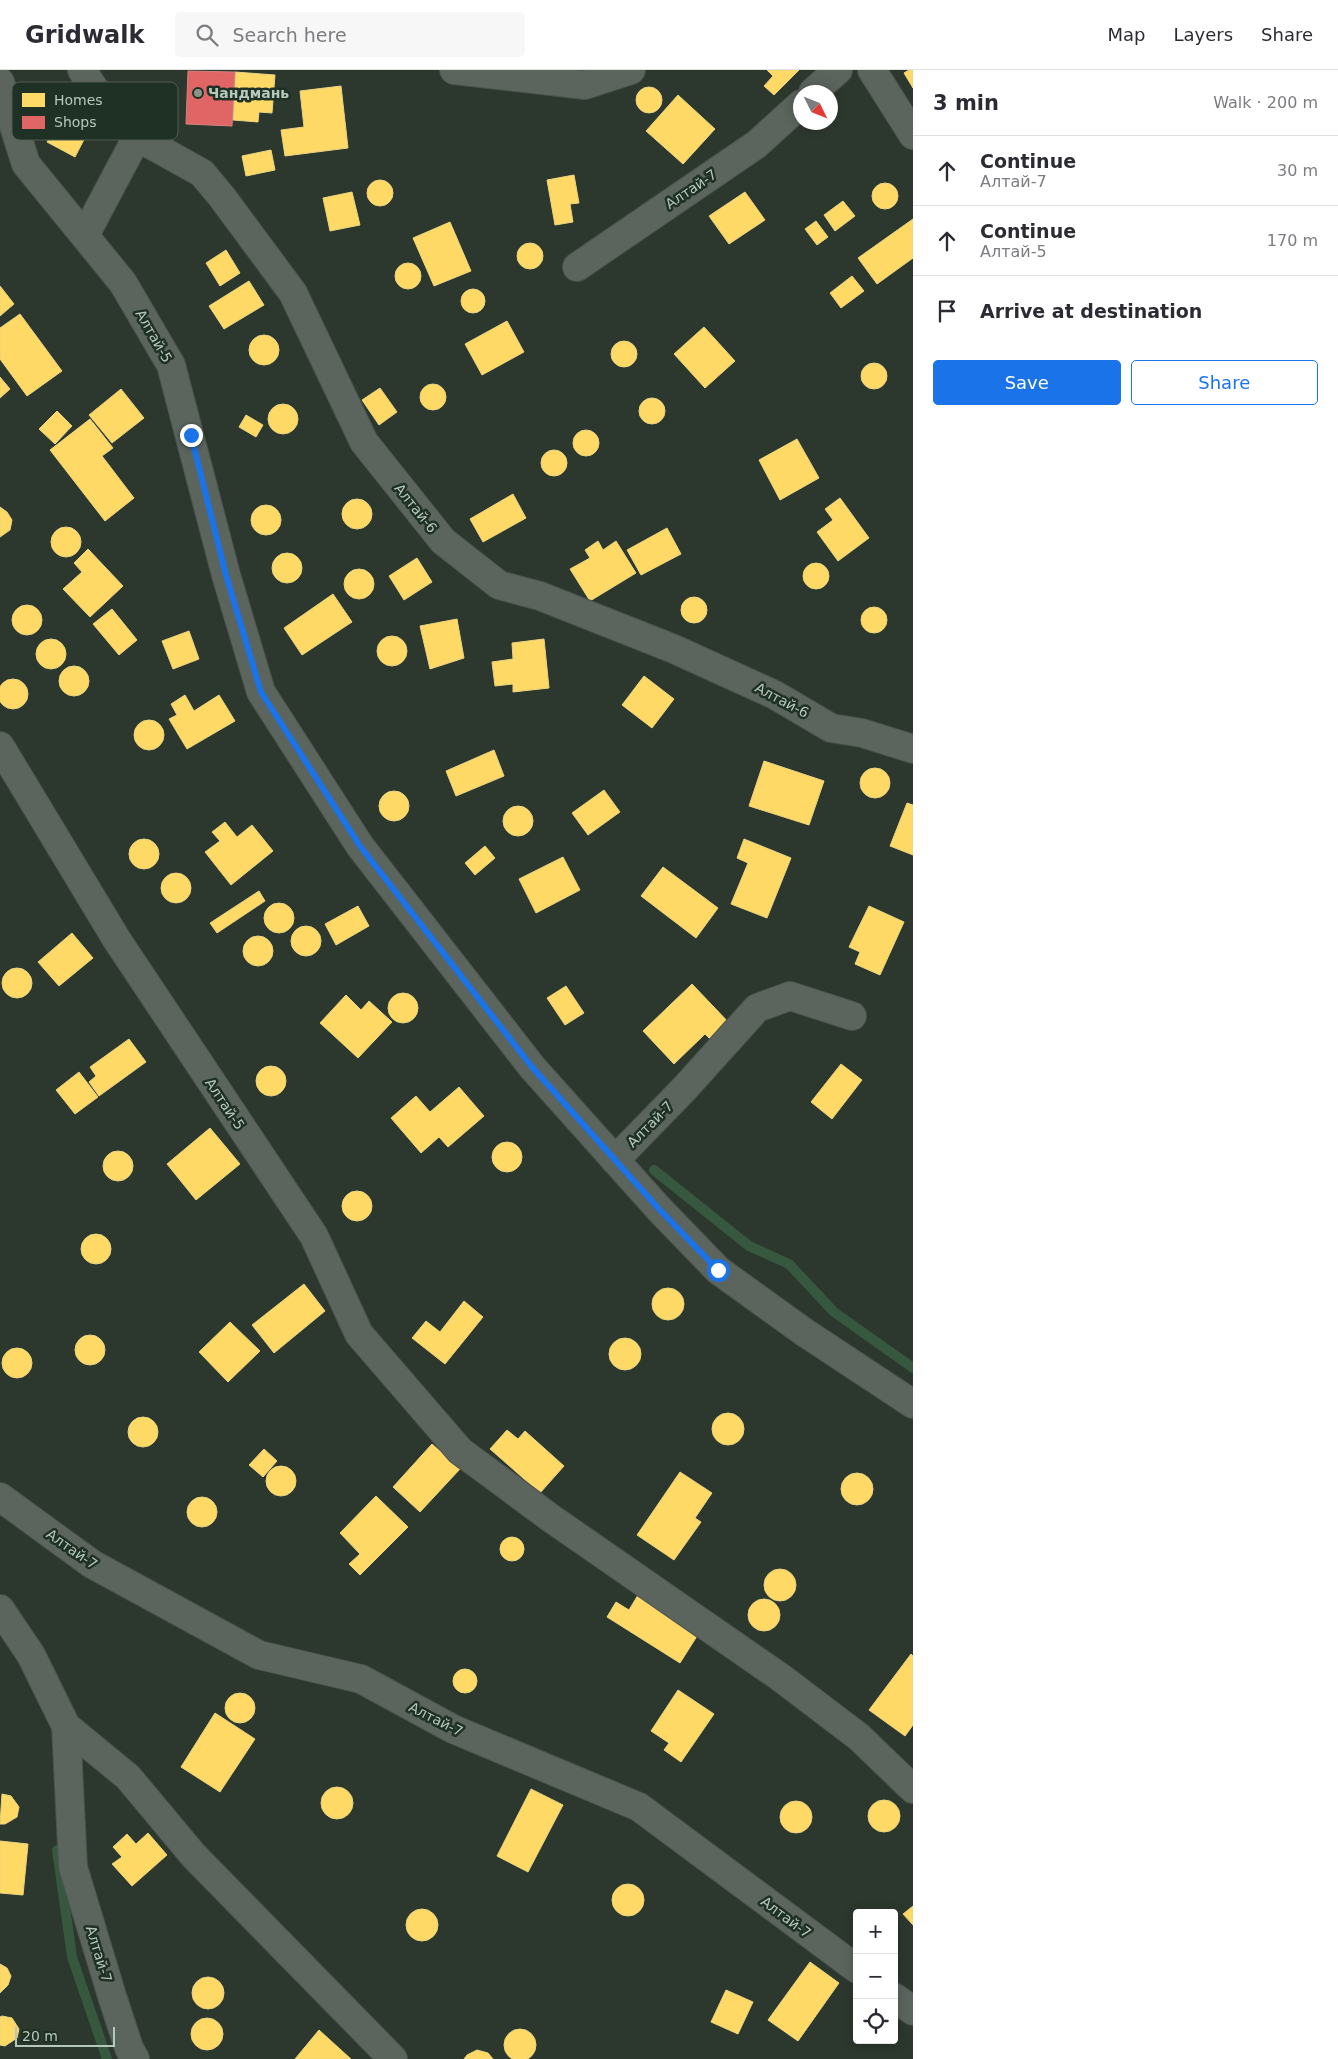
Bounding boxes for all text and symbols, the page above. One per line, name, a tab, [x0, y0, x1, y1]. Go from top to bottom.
search box	[175, 12, 525, 57]
text: Gridwalk	[25, 21, 145, 49]
icon: search	[193, 21, 221, 49]
text: Search here	[233, 24, 347, 46]
text: Map	[1107, 24, 1145, 45]
text: Layers	[1173, 24, 1233, 45]
text: Share	[1261, 24, 1313, 45]
legend	[12, 82, 178, 140]
place label: Чандмань	[208, 85, 289, 101]
north arrow	[793, 85, 838, 130]
marker: Чандмань	[192, 87, 204, 99]
text: 3 min	[933, 91, 999, 115]
text: Homes	[54, 92, 103, 108]
text: Walk · 200 m	[1213, 93, 1318, 112]
text: Shops	[54, 114, 97, 130]
text: Continue	[980, 150, 1076, 172]
icon: ahead	[933, 157, 961, 185]
text: 30 m	[1277, 161, 1318, 180]
street label: Алтай-7	[662, 166, 720, 212]
text: Алтай-7	[980, 172, 1047, 191]
text: Continue	[980, 220, 1076, 242]
icon: ahead	[933, 227, 961, 255]
text: 170 m	[1267, 231, 1318, 250]
text: Алтай-5	[980, 242, 1047, 261]
icon: arrive	[933, 297, 961, 325]
text: Arrive at destination	[980, 300, 1202, 322]
street label: Алтай-5	[132, 307, 176, 365]
button: Save	[933, 360, 1121, 405]
button: Share	[1131, 360, 1318, 405]
route end	[180, 424, 203, 447]
street label: Алтай-6	[391, 480, 441, 536]
street label: Алтай-6	[752, 679, 812, 721]
street label: Алтай-5	[202, 1075, 248, 1133]
street label: Алтай-7	[624, 1098, 676, 1150]
route start	[707, 1259, 730, 1282]
street label: Алтай-7	[44, 1526, 100, 1572]
street label: Алтай-7	[406, 1699, 466, 1739]
street label: Алтай-7	[758, 1893, 814, 1941]
map controls	[853, 1909, 898, 2044]
button: +	[853, 1909, 898, 1954]
street label: Алтай-7	[83, 1924, 115, 1984]
button: −	[853, 1954, 898, 1999]
button: locate	[853, 1999, 898, 2044]
scale bar	[15, 2024, 115, 2047]
text: 20 m	[22, 2028, 58, 2044]

